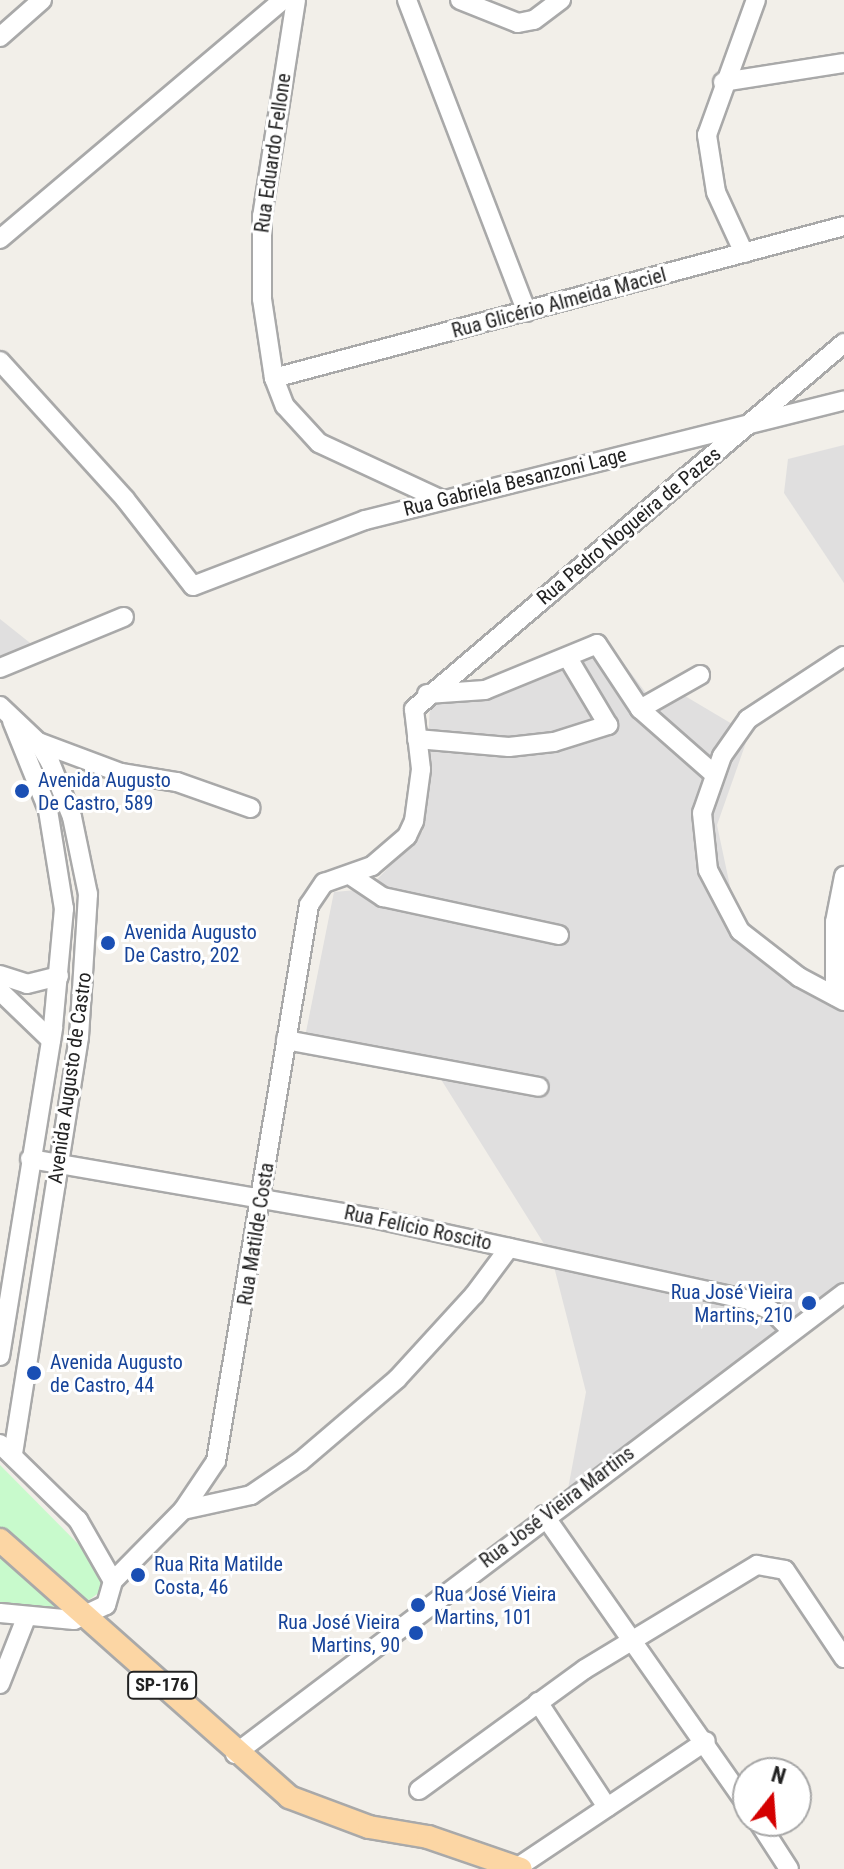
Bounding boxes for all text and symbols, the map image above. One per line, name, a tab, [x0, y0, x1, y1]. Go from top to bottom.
street label: Rua Eduardo Fellone	[250, 72, 296, 234]
street label: Rua Glicério Almeida Maciel	[449, 263, 669, 343]
street label: Rua Pedro Nogueira de Pazes	[532, 442, 726, 610]
street label: Rua Gabriela Besanzoni Lage	[401, 443, 629, 521]
place label: Avenida Augusto De Castro, 589	[38, 768, 171, 815]
marker: Avenida Augusto De Castro, 589	[13, 782, 31, 800]
place label: Avenida Augusto De Castro, 202	[124, 920, 257, 967]
marker: Avenida Augusto De Castro, 202	[99, 934, 117, 952]
street label: Avenida Augusto de Castro	[43, 971, 97, 1185]
street label: Rua Matilde Costa	[233, 1161, 279, 1307]
street label: Rua Felício Roscito	[342, 1201, 494, 1255]
place label: Rua José Vieira Martins, 210	[671, 1280, 793, 1327]
marker: Rua José Vieira Martins, 210	[800, 1294, 818, 1312]
place label: Avenida Augusto de Castro, 44	[50, 1350, 183, 1397]
marker: Avenida Augusto de Castro, 44	[25, 1364, 43, 1382]
street label: Rua José Vieira Martins	[475, 1441, 639, 1573]
place label: Rua Rita Matilde Costa, 46	[154, 1552, 283, 1599]
marker: Rua Rita Matilde Costa, 46	[129, 1566, 147, 1584]
place label: Rua José Vieira Martins, 101	[434, 1582, 556, 1629]
marker: Rua José Vieira Martins, 101	[409, 1596, 427, 1614]
place label: Rua José Vieira Martins, 90	[278, 1610, 400, 1657]
marker: Rua José Vieira Martins, 90	[407, 1624, 425, 1642]
road number: SP-176	[126, 1671, 198, 1699]
north arrow	[732, 1757, 812, 1837]
text: N	[768, 1762, 789, 1789]

